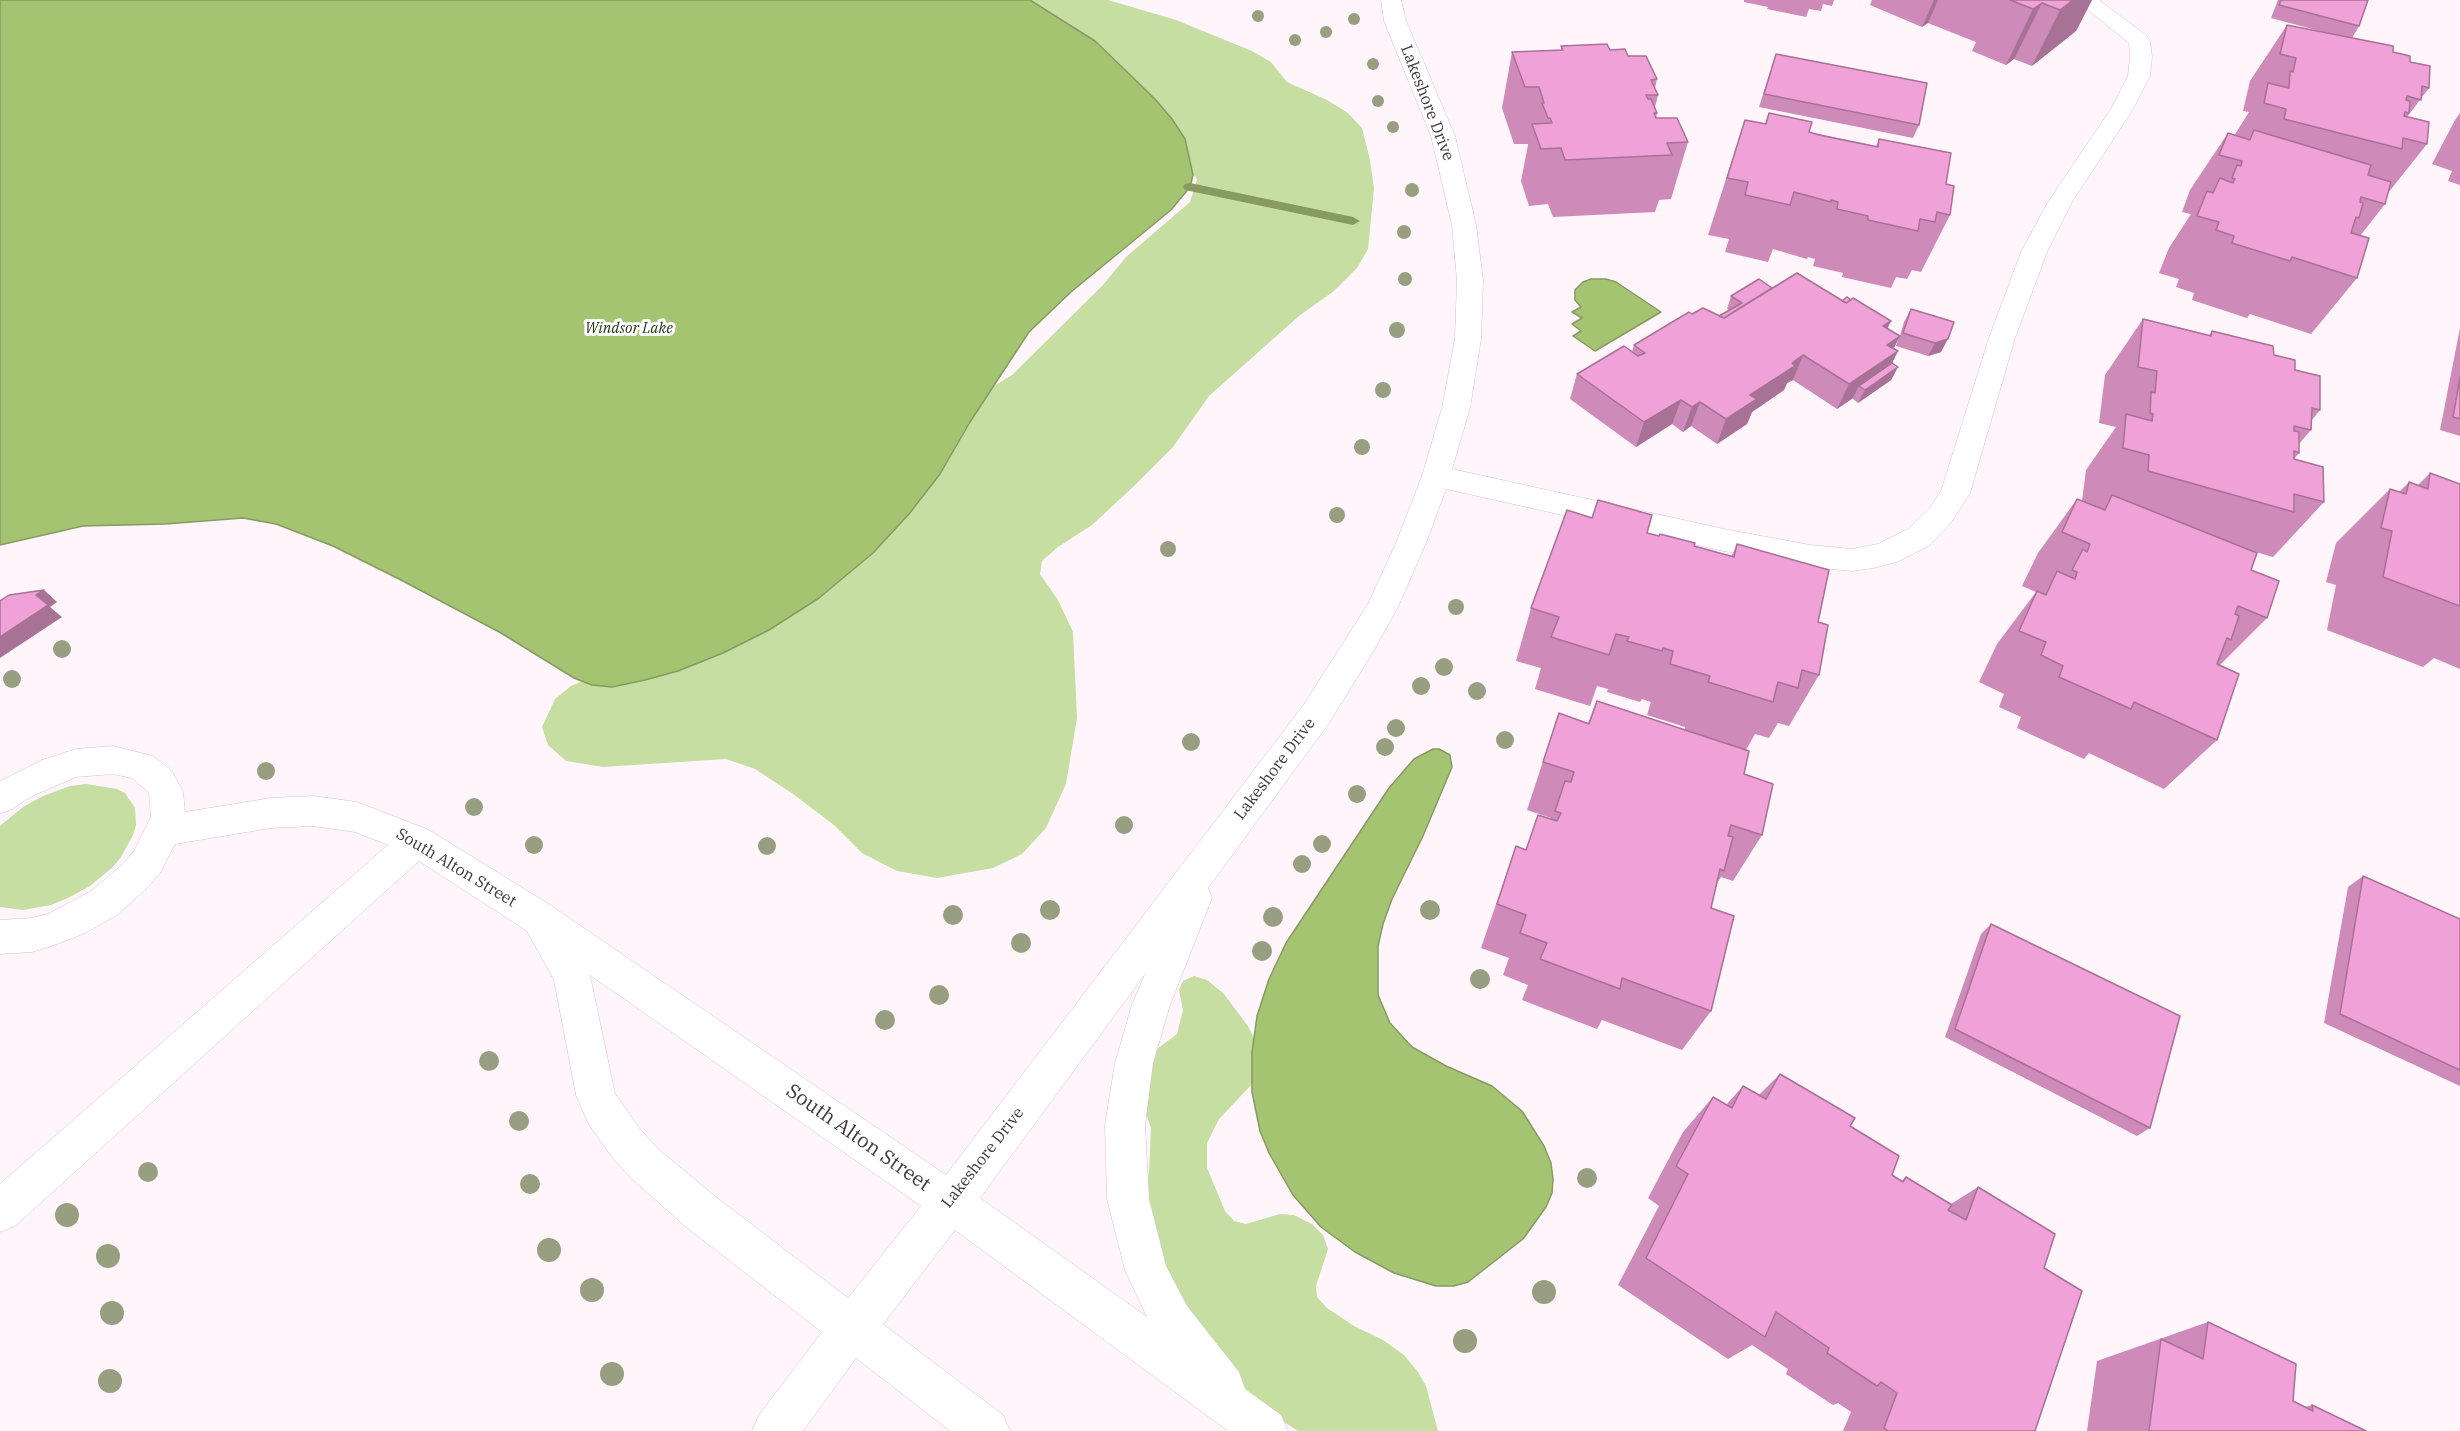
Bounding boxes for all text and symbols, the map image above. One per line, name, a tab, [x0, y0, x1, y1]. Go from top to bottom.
street label: Lakeshore Drive	[1396, 42, 1458, 164]
water label: Windsor Lake	[585, 320, 673, 338]
street label: Lakeshore Drive	[1230, 714, 1320, 824]
street label: South Alton Street	[392, 825, 520, 911]
street label: South Alton Street	[781, 1079, 935, 1197]
street label: Lakeshore Drive	[938, 1104, 1028, 1212]

